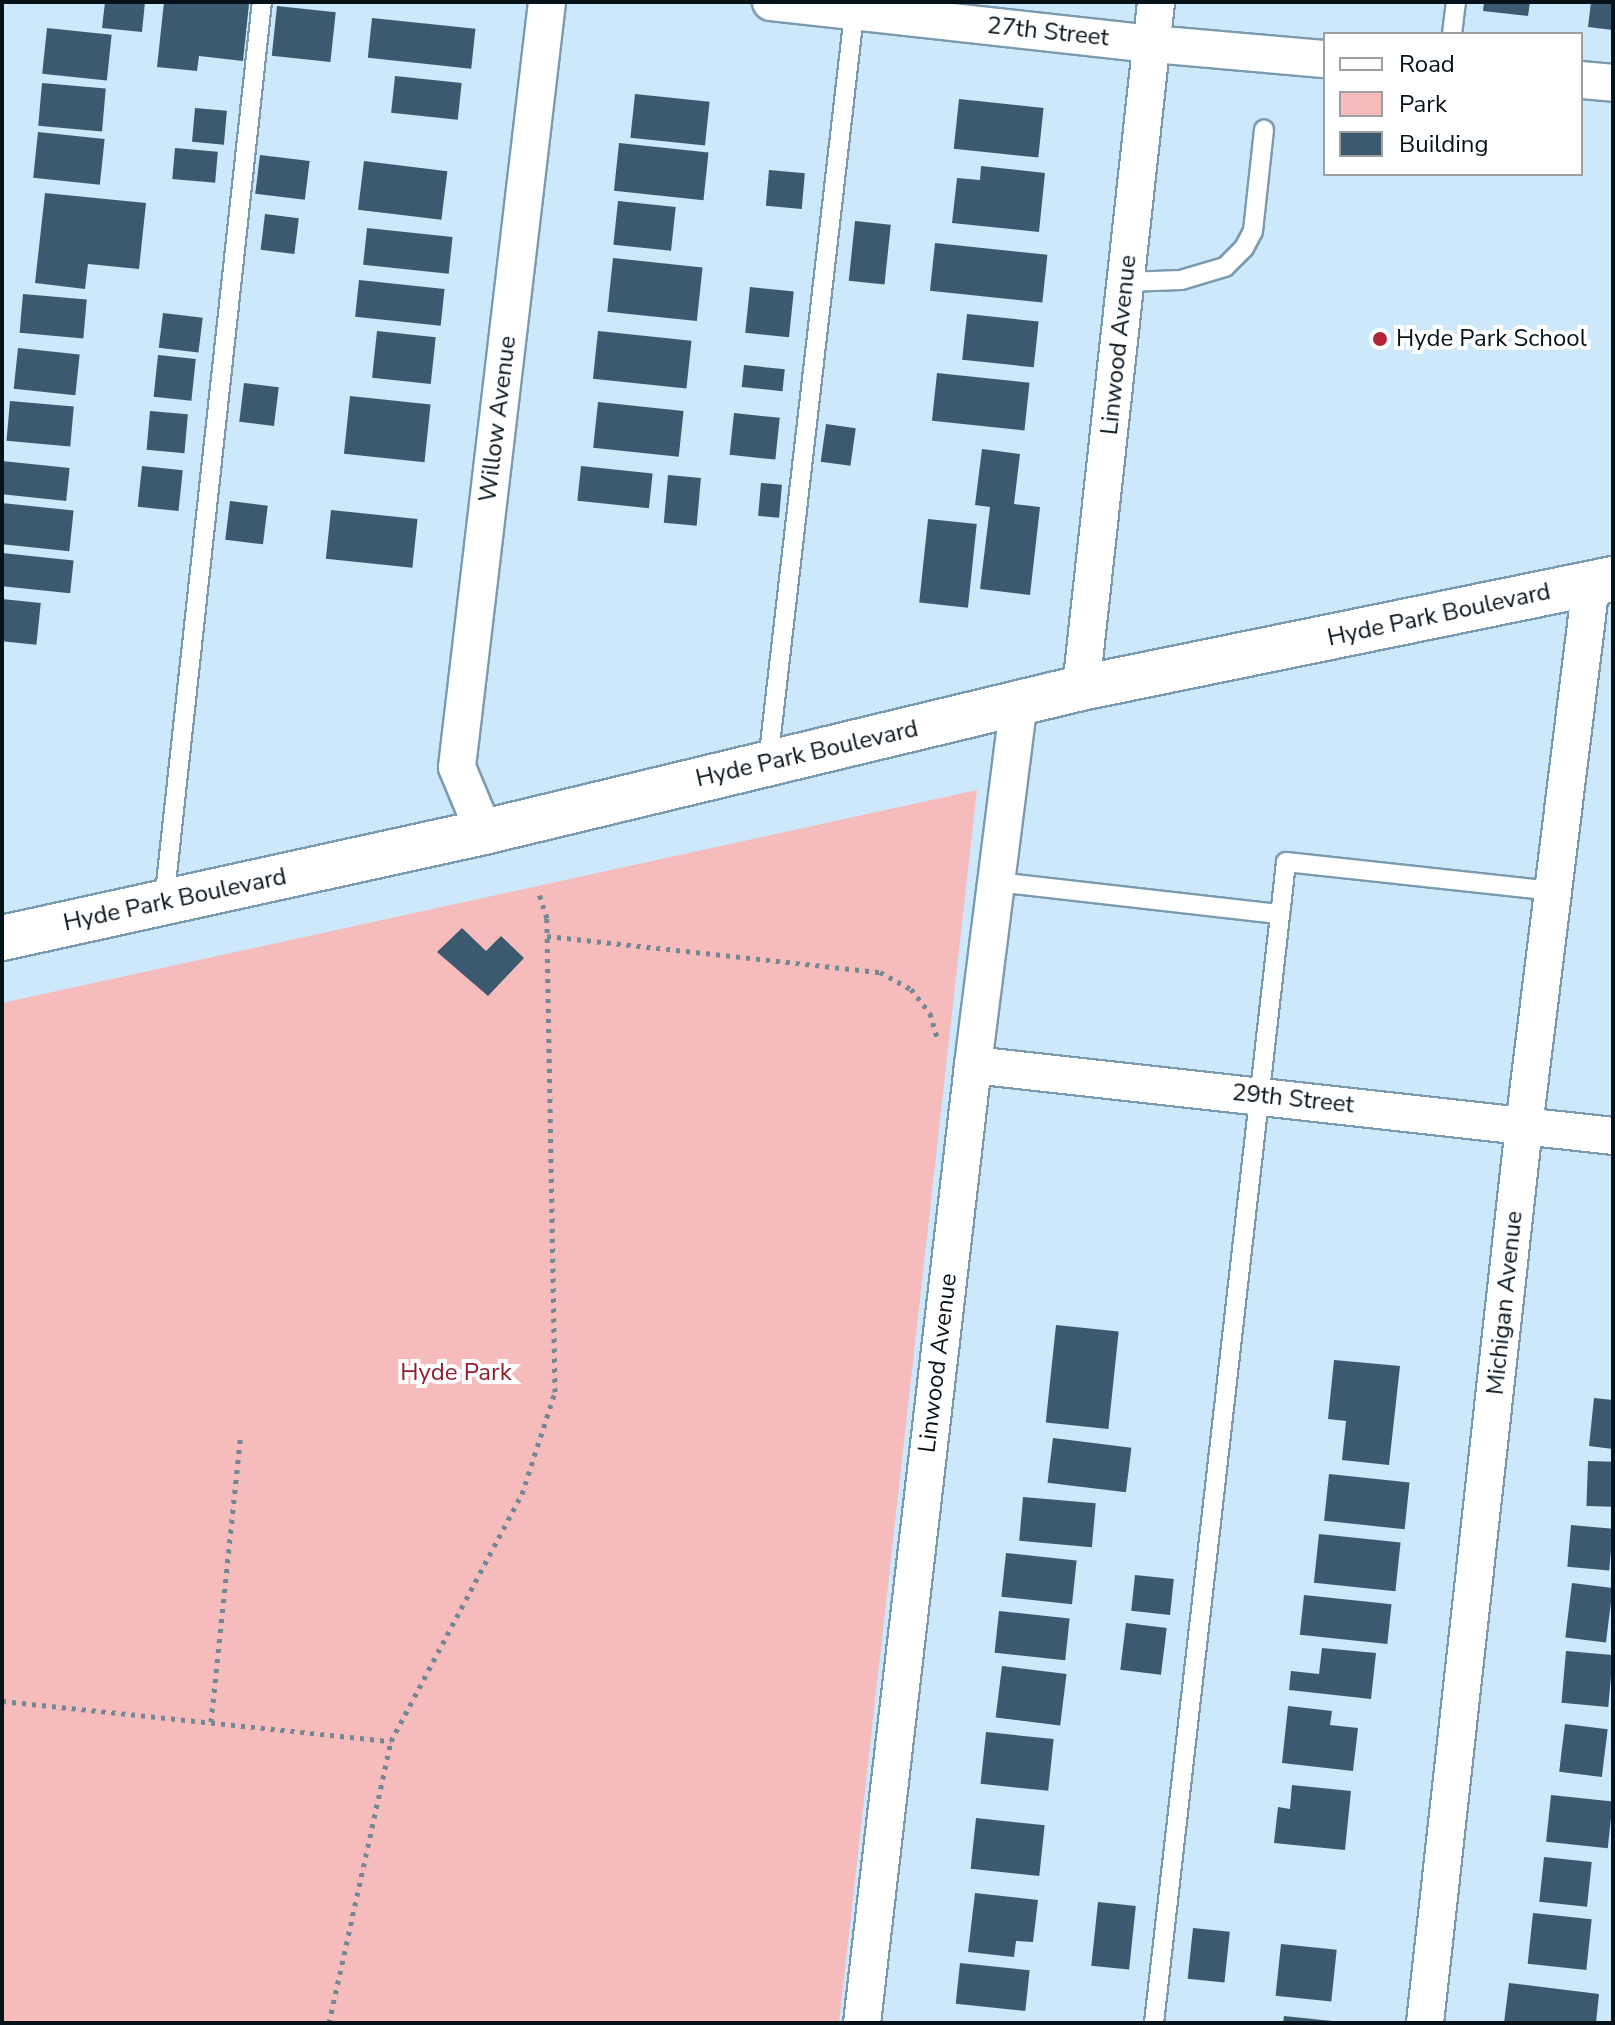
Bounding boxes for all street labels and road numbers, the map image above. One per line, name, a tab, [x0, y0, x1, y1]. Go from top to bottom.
street label: 27th Street	[986, 11, 1110, 53]
street label: Linwood Avenue	[1095, 254, 1143, 436]
street label: Willow Avenue	[474, 334, 522, 504]
street label: Hyde Park Boulevard	[1325, 577, 1553, 653]
street label: Hyde Park Boulevard	[693, 714, 921, 794]
street label: Hyde Park Boulevard	[61, 862, 289, 938]
street label: 29th Street	[1231, 1078, 1355, 1120]
street label: Michigan Avenue	[1481, 1210, 1529, 1396]
street label: Linwood Avenue	[913, 1272, 963, 1454]

